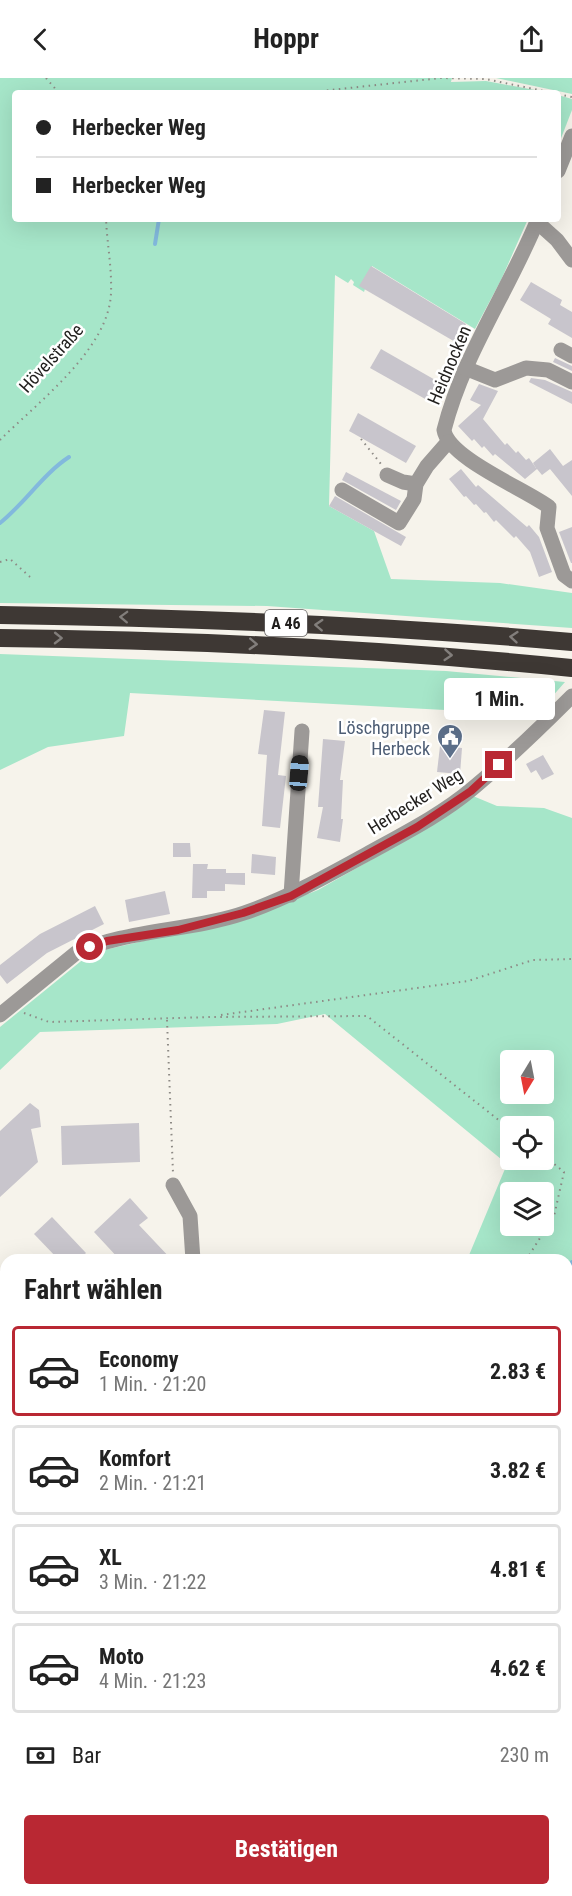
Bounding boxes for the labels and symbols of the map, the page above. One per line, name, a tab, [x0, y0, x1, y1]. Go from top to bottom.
street label: Hövelstraße	[15, 319, 87, 397]
street label: Heidnocken	[423, 322, 475, 408]
road number: A 46	[265, 610, 307, 636]
one-way arrow	[120, 611, 129, 624]
one-way arrow	[315, 618, 324, 631]
one-way arrow	[509, 631, 518, 644]
one-way arrow	[54, 632, 63, 645]
one-way arrow	[249, 638, 258, 651]
one-way arrow	[444, 649, 453, 662]
callout: 1 Min.	[444, 678, 554, 720]
place label: Löschgruppe Herbeck	[338, 717, 430, 759]
public building icon: Löschgruppe Herbeck	[435, 722, 465, 760]
route end	[485, 751, 512, 778]
car	[288, 754, 310, 792]
street label: Herbecker Weg	[364, 764, 466, 838]
route start	[76, 933, 103, 960]
north arrow	[500, 1050, 554, 1104]

